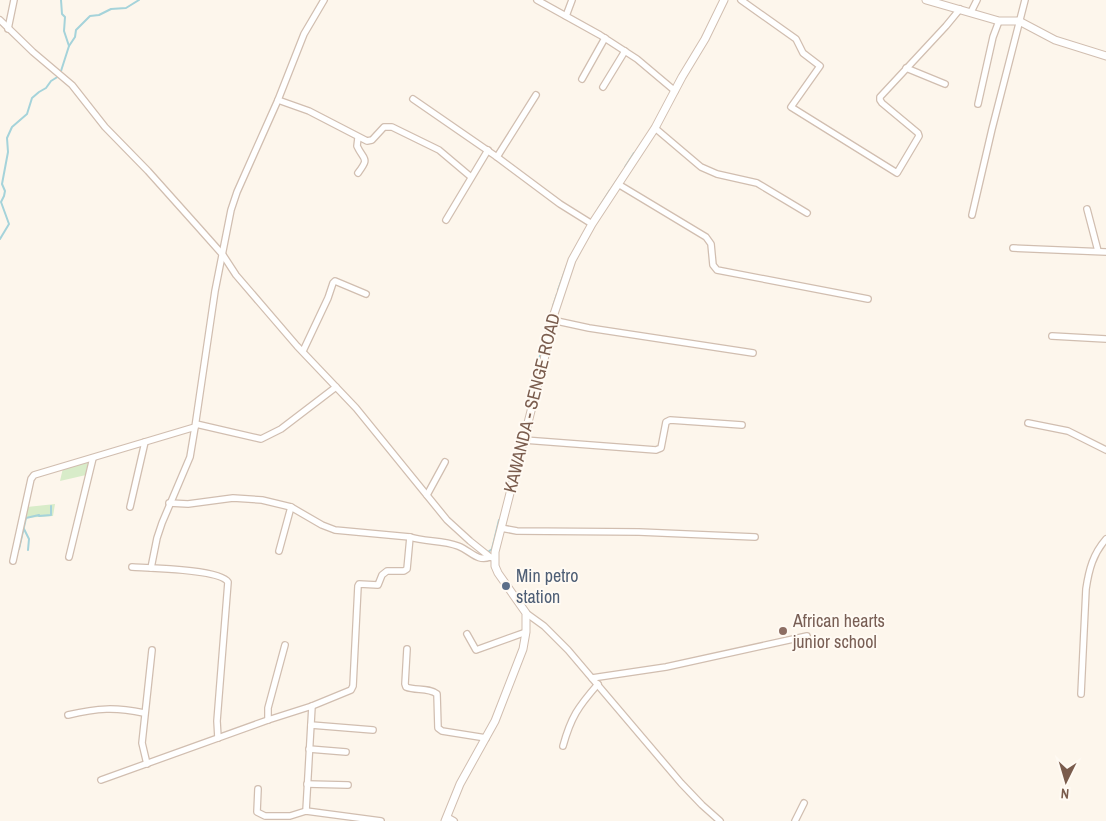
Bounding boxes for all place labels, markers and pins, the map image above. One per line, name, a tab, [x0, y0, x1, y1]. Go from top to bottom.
place label: Min petro station	[516, 563, 578, 609]
marker: Min petro station	[500, 580, 512, 592]
place label: African hearts junior school	[792, 608, 885, 654]
marker: African hearts junior school	[777, 625, 789, 637]

